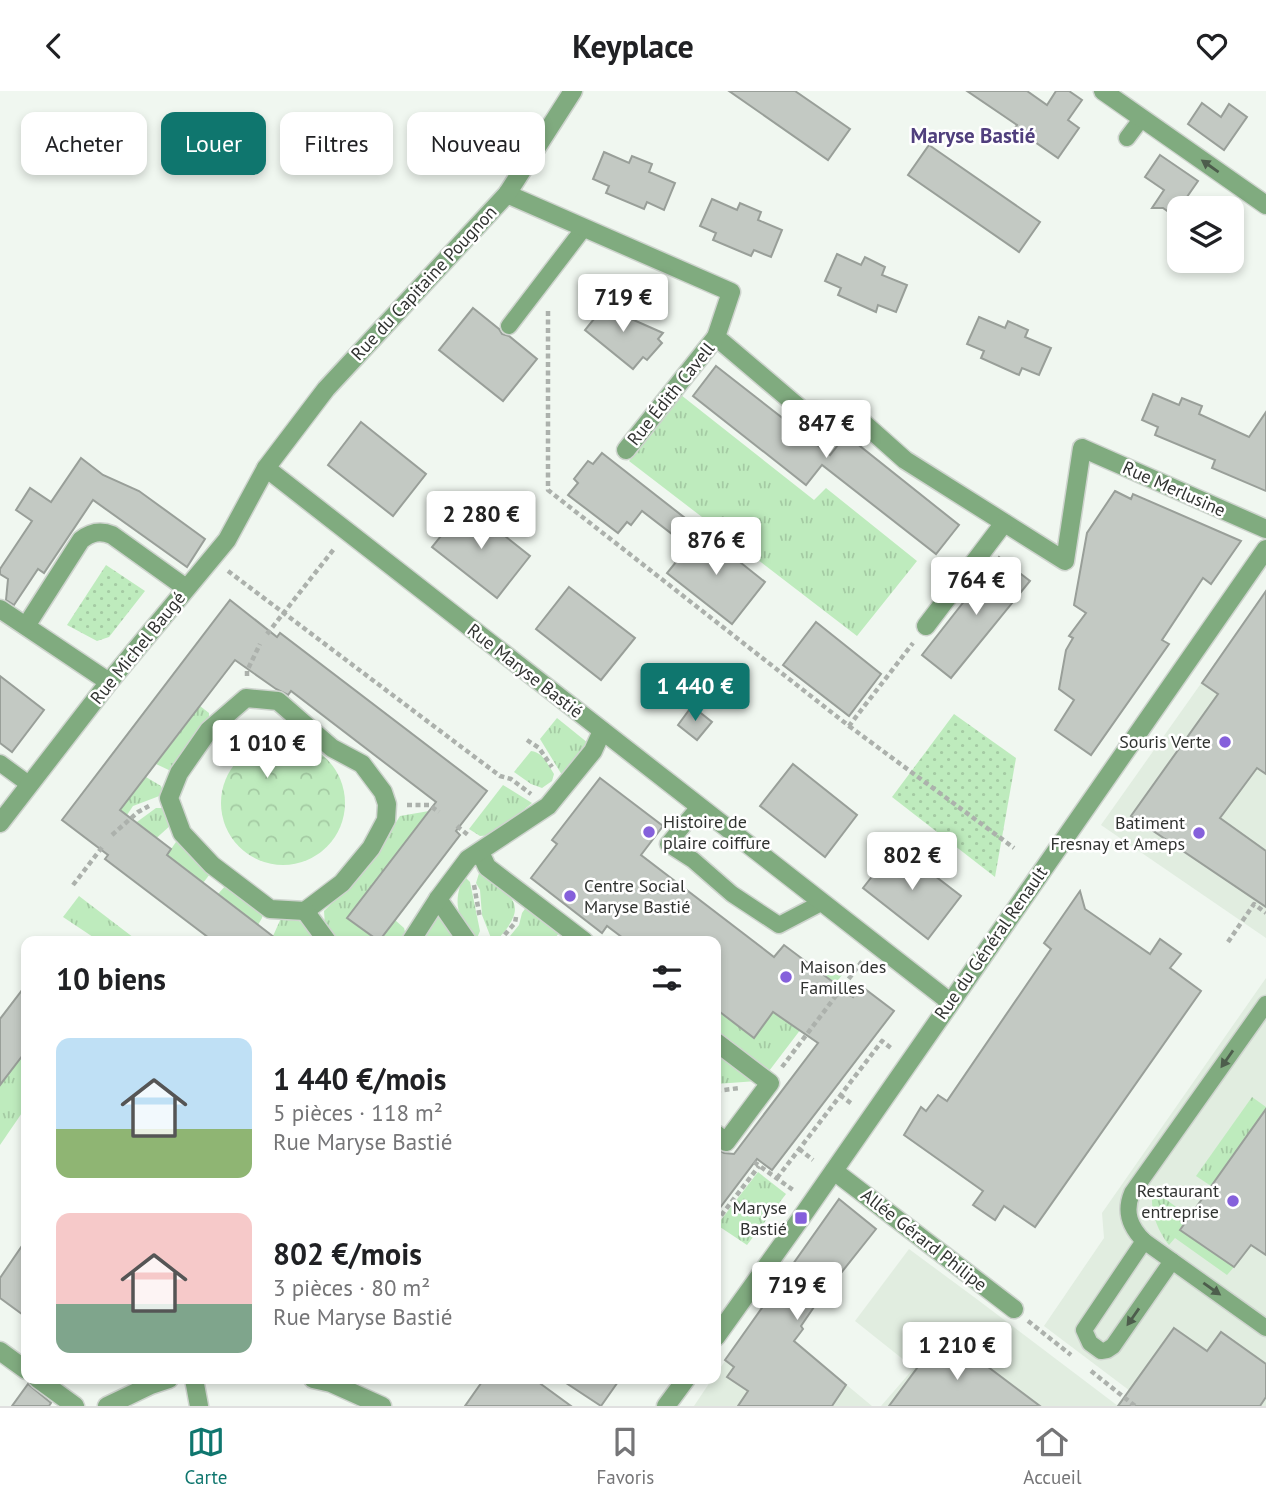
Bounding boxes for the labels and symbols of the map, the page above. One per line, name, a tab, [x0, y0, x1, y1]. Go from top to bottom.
district label: Maryse Bastié	[911, 122, 1035, 149]
one-way arrow	[1201, 159, 1219, 173]
street label: Rue du Capitaine Pougnon	[346, 200, 501, 365]
pin: 719 €	[574, 275, 672, 334]
street label: Rue Édith Cavell	[622, 337, 720, 450]
pin: 847 €	[777, 401, 875, 460]
street label: Rue Merlusine	[1119, 456, 1229, 521]
pin: 2 280 €	[416, 491, 546, 551]
pin: 876 €	[667, 517, 765, 577]
pin: 764 €	[927, 557, 1025, 617]
street label: Rue Michel Baugé	[85, 587, 190, 709]
street label: Rue Maryse Bastié	[463, 618, 588, 723]
pin: 1 440 €	[630, 663, 760, 723]
pin: 1 010 €	[202, 721, 332, 780]
place label: Souris Verte	[1119, 730, 1211, 753]
marker: Souris Verte	[1217, 734, 1233, 750]
place label: Histoire de plaire coiffure	[663, 810, 770, 854]
place label: Batiment Fresnay et Ameps	[1050, 811, 1185, 855]
marker: Histoire de plaire coiffure	[641, 824, 657, 840]
marker: Batiment Fresnay et Ameps	[1191, 825, 1207, 841]
pin: 802 €	[863, 833, 961, 892]
street label: Rue du Général Renault	[929, 862, 1052, 1024]
place label: Centre Social Maryse Bastié	[584, 874, 690, 918]
marker: Centre Social Maryse Bastié	[562, 888, 578, 904]
place label: Maison des Familles	[800, 955, 886, 999]
marker: Maison des Familles	[778, 969, 794, 985]
one-way arrow	[1220, 1050, 1234, 1068]
place label: Restaurant entreprise	[1137, 1179, 1219, 1223]
street label: Allée Gérard Philipe	[857, 1183, 992, 1296]
marker: Restaurant entreprise	[1225, 1193, 1241, 1209]
place label: Maryse Bastié	[733, 1196, 787, 1240]
marker: Maryse Bastié	[793, 1210, 809, 1226]
pin: 719 €	[748, 1263, 846, 1322]
one-way arrow	[1203, 1282, 1221, 1296]
one-way arrow	[1126, 1308, 1140, 1326]
pin: 1 210 €	[892, 1323, 1022, 1382]

